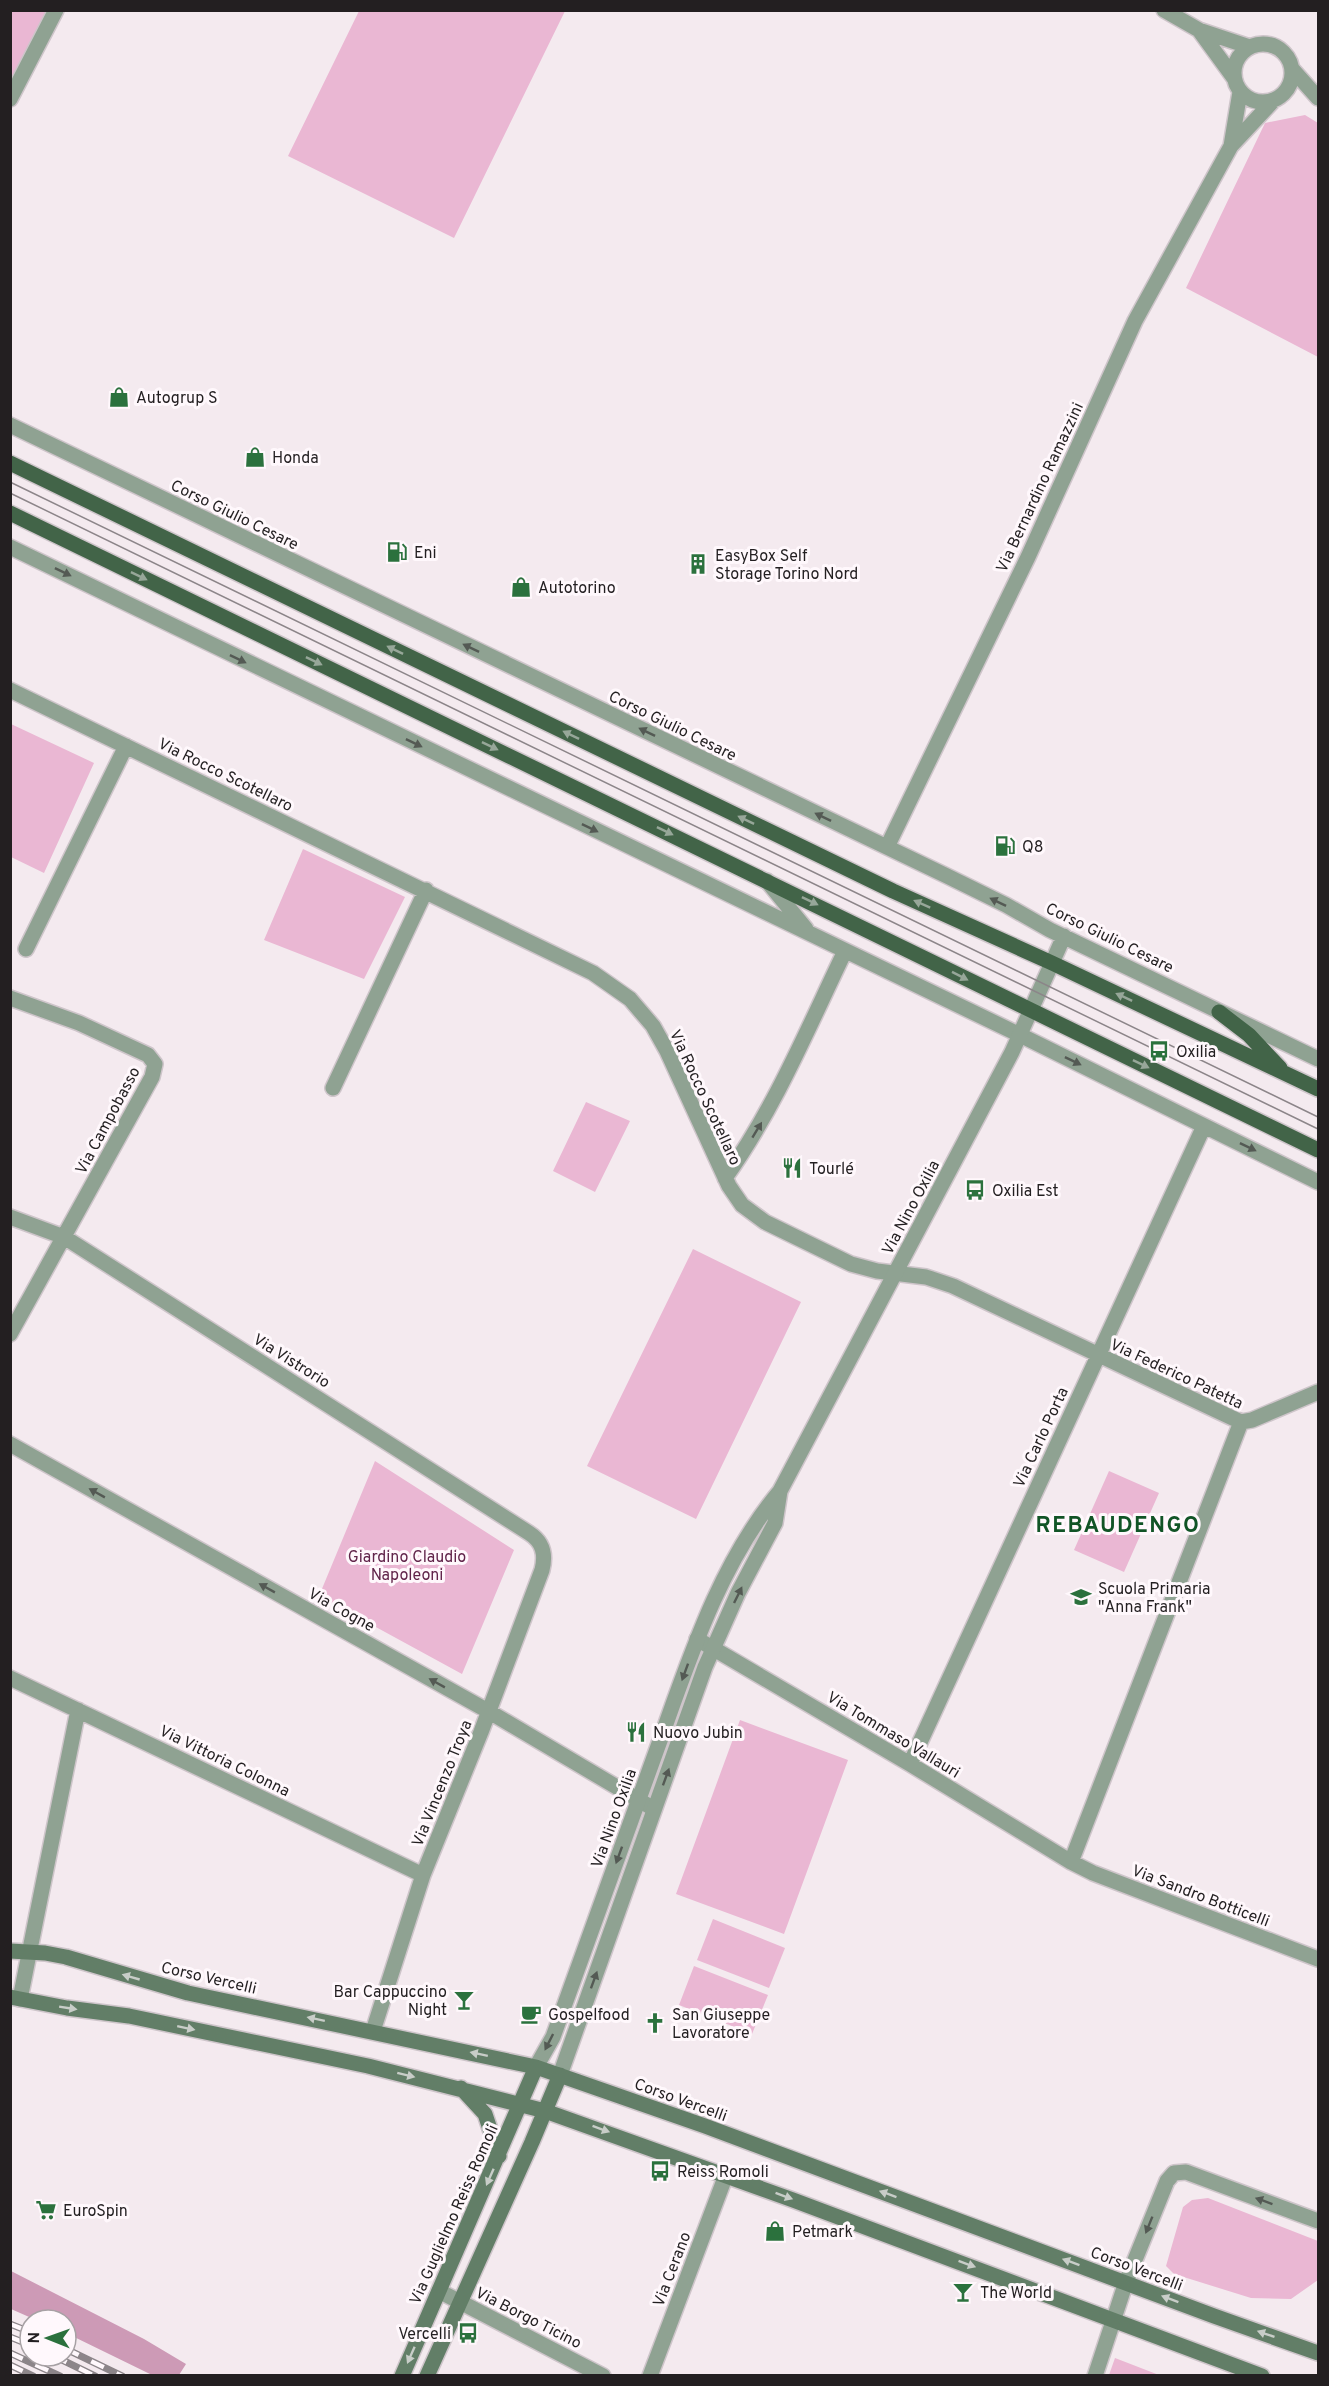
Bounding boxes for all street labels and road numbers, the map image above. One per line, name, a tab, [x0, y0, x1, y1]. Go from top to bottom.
street label: Via Bernardino Ramazzini	[993, 400, 1089, 576]
street label: Corso Giulio Cesare	[167, 476, 301, 555]
street label: Corso Giulio Cesare	[605, 687, 739, 766]
street label: Via Rocco Scotellaro	[154, 734, 296, 817]
street label: Corso Giulio Cesare	[1042, 899, 1176, 978]
street label: Via Rocco Scotellaro	[664, 1027, 744, 1169]
street label: Via Campobasso	[72, 1064, 146, 1178]
street label: Via Nino Oxilia	[878, 1157, 945, 1259]
street label: Via Vistrorio	[249, 1330, 333, 1393]
street label: Via Federico Patetta	[1106, 1335, 1246, 1414]
street label: Via Carlo Porta	[1010, 1384, 1074, 1491]
street label: Via Cogne	[304, 1584, 378, 1637]
street label: Via Tommaso Vallauri	[823, 1688, 963, 1783]
street label: Via Vincenzo Troya	[408, 1718, 477, 1850]
street label: Via Vittoria Colonna	[156, 1722, 293, 1802]
street label: Via Nino Oxilia	[588, 1766, 642, 1871]
street label: Via Sandro Botticelli	[1129, 1861, 1272, 1932]
street label: Corso Vercelli	[159, 1958, 258, 2000]
street label: Corso Vercelli	[631, 2075, 730, 2127]
street label: Via Guglielmo Reiss Romoli	[406, 2122, 504, 2308]
street label: Via Cerano	[649, 2229, 696, 2310]
street label: Corso Vercelli	[1087, 2243, 1185, 2297]
street label: Via Borgo Ticino	[472, 2283, 585, 2354]

